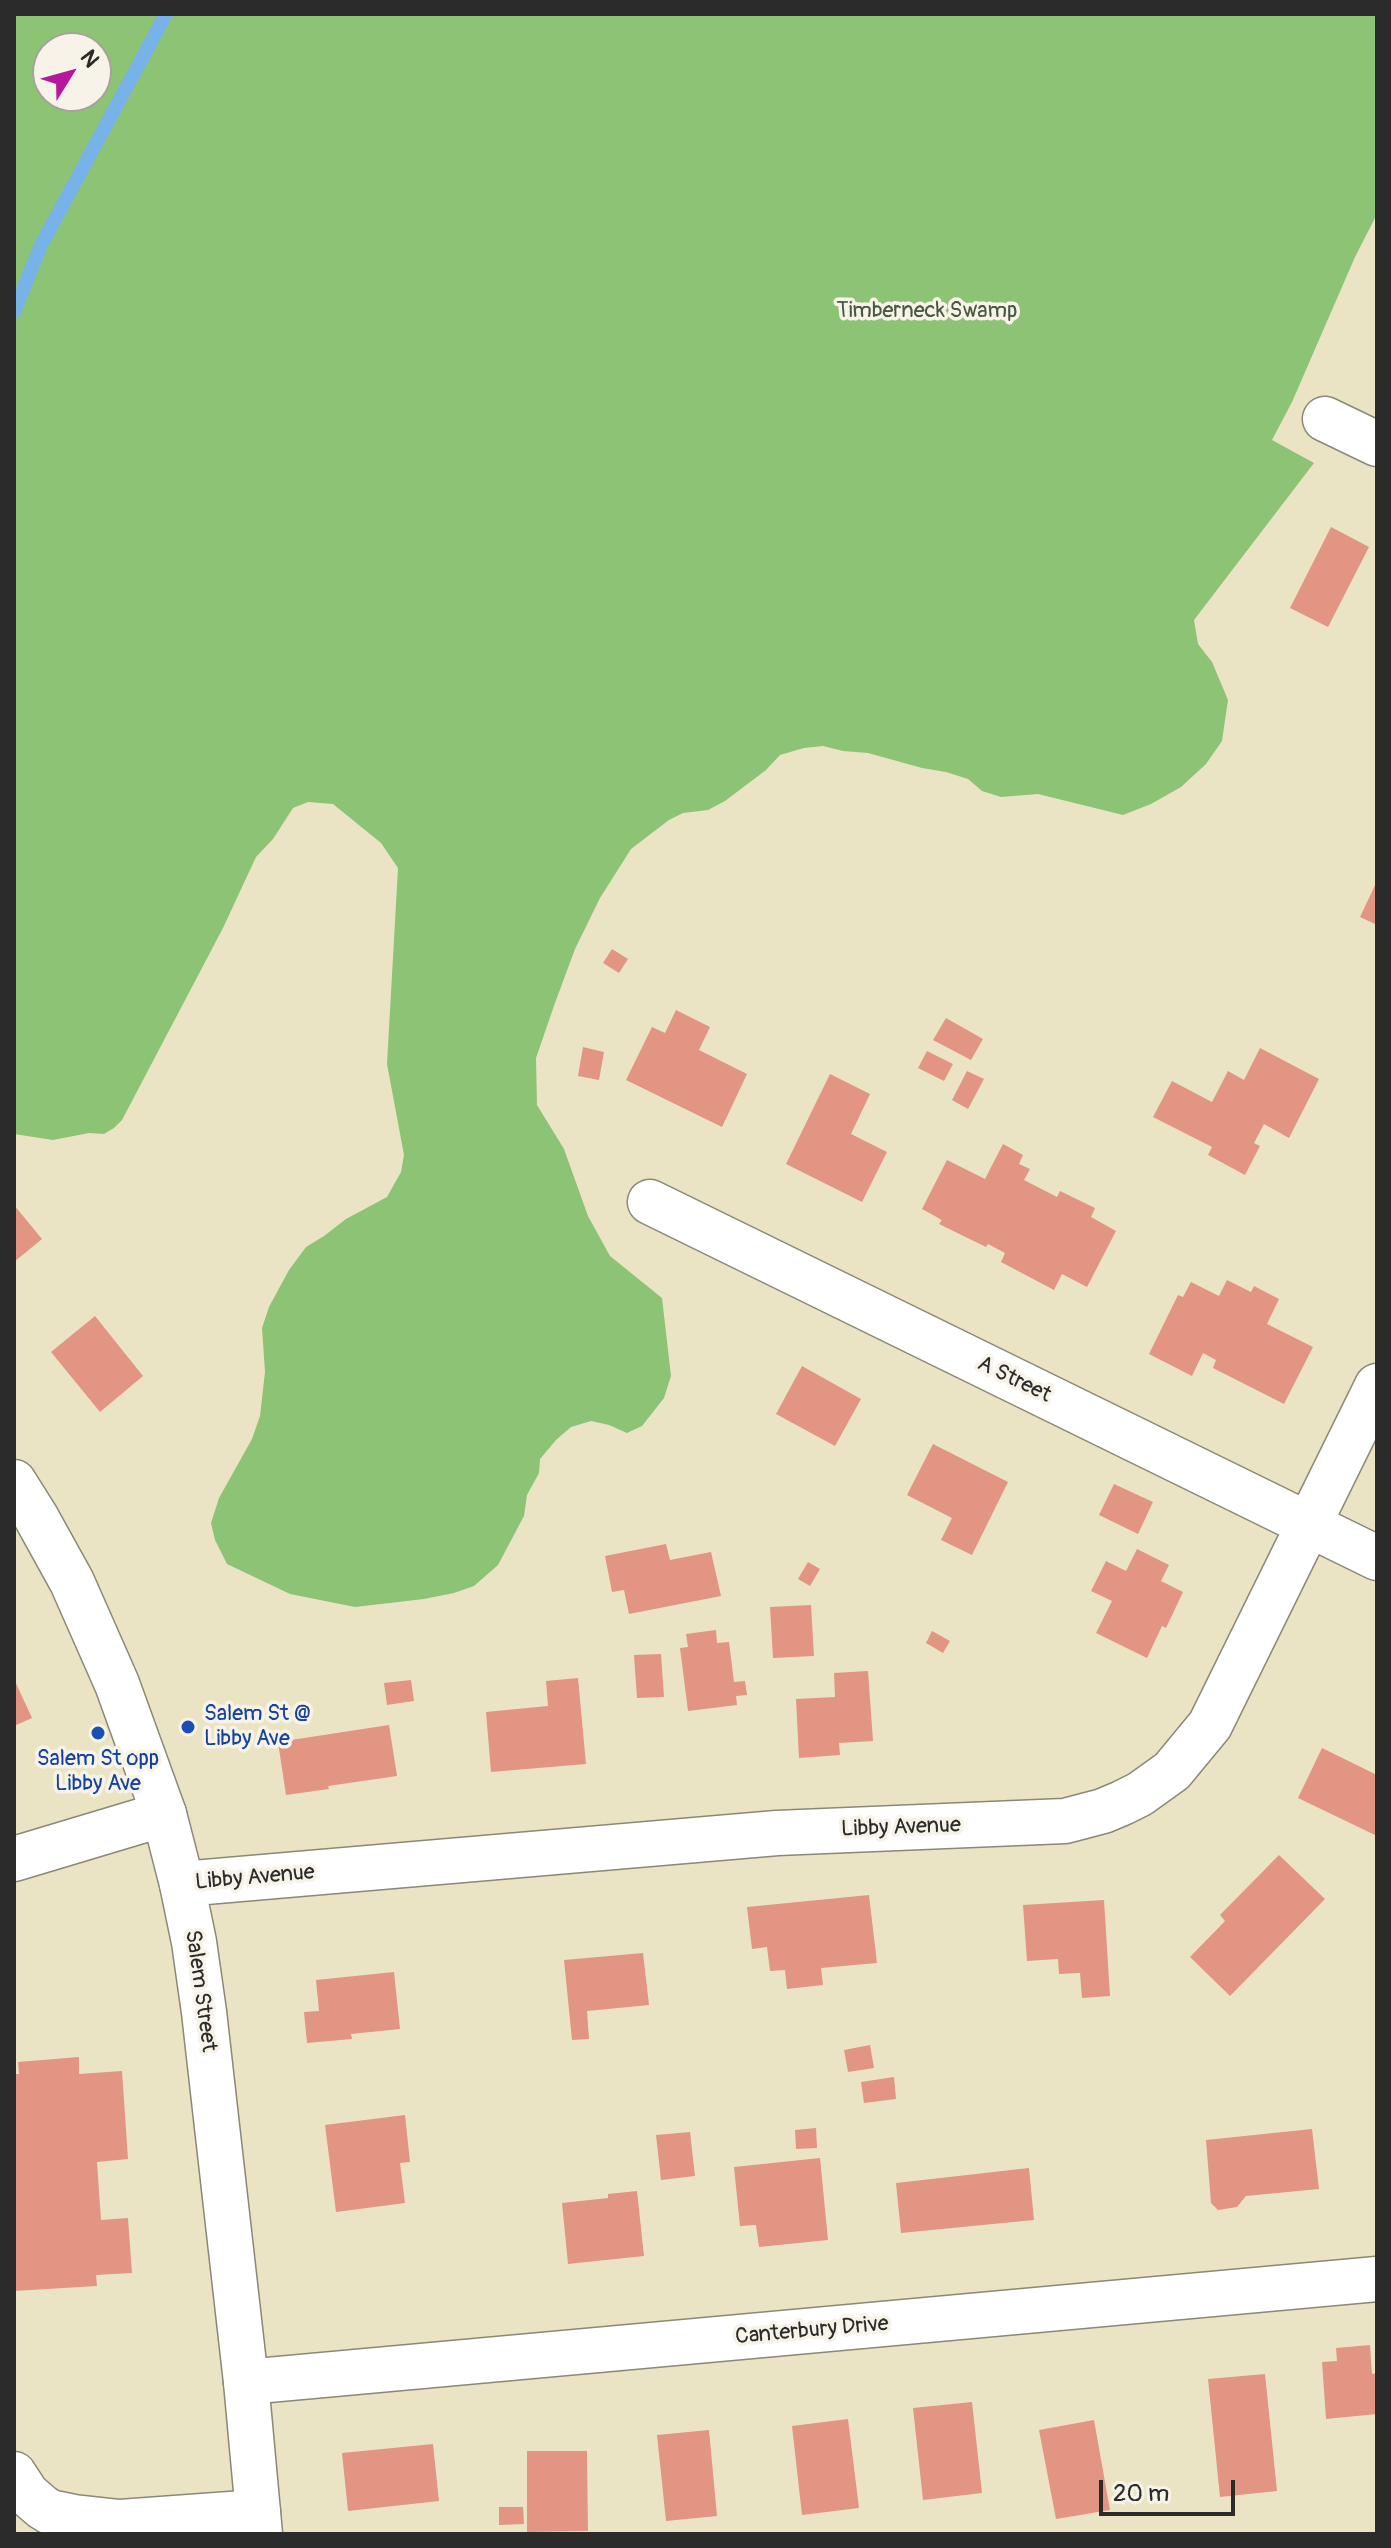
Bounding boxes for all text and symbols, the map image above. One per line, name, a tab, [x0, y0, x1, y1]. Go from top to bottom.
north arrow	[32, 32, 112, 112]
text: N	[74, 44, 105, 73]
park label: Timberneck Swamp	[837, 298, 1017, 324]
street label: A Street	[973, 1351, 1055, 1409]
place label: Salem St @ Libby Ave	[204, 1701, 311, 1752]
marker: Salem St @ Libby Ave	[179, 1718, 197, 1736]
marker: Salem St opp Libby Ave	[89, 1724, 107, 1742]
place label: Salem St opp Libby Ave	[37, 1746, 159, 1798]
street label: Libby Avenue	[841, 1813, 961, 1843]
street label: Libby Avenue	[194, 1860, 316, 1896]
street label: Salem Street	[178, 1928, 222, 2054]
street label: Canterbury Drive	[734, 2311, 890, 2351]
scale bar	[1103, 2464, 1239, 2514]
text: 20 m	[1113, 2479, 1169, 2508]

